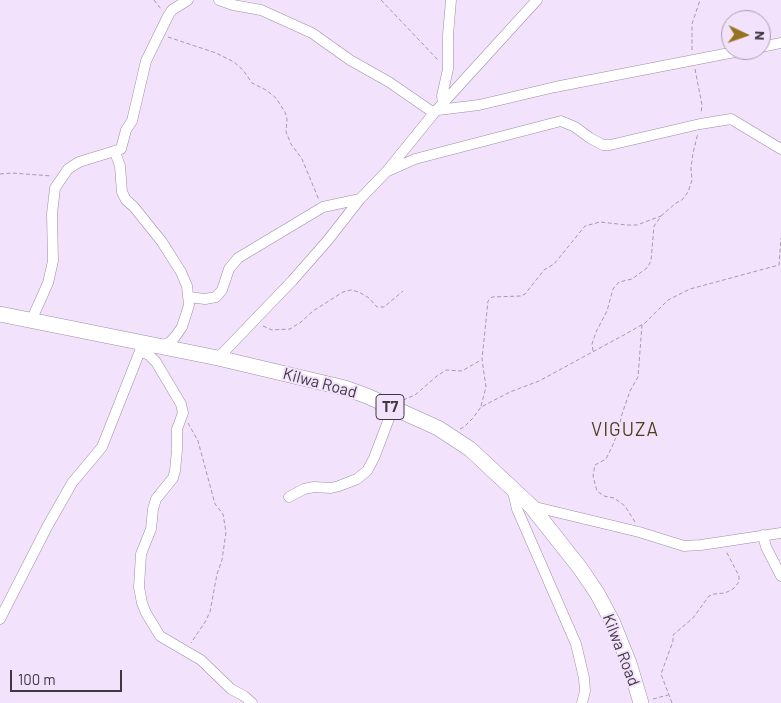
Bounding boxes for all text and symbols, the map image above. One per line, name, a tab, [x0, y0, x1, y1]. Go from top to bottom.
north arrow	[721, 10, 771, 60]
text: N	[752, 31, 769, 41]
street label: Kilwa Road	[281, 364, 359, 402]
road number: T7	[376, 394, 404, 420]
district label: VIGUZA	[590, 419, 660, 441]
street label: Kilwa Road	[598, 611, 644, 689]
scale bar	[12, 660, 125, 692]
text: 100 m	[18, 670, 56, 688]

